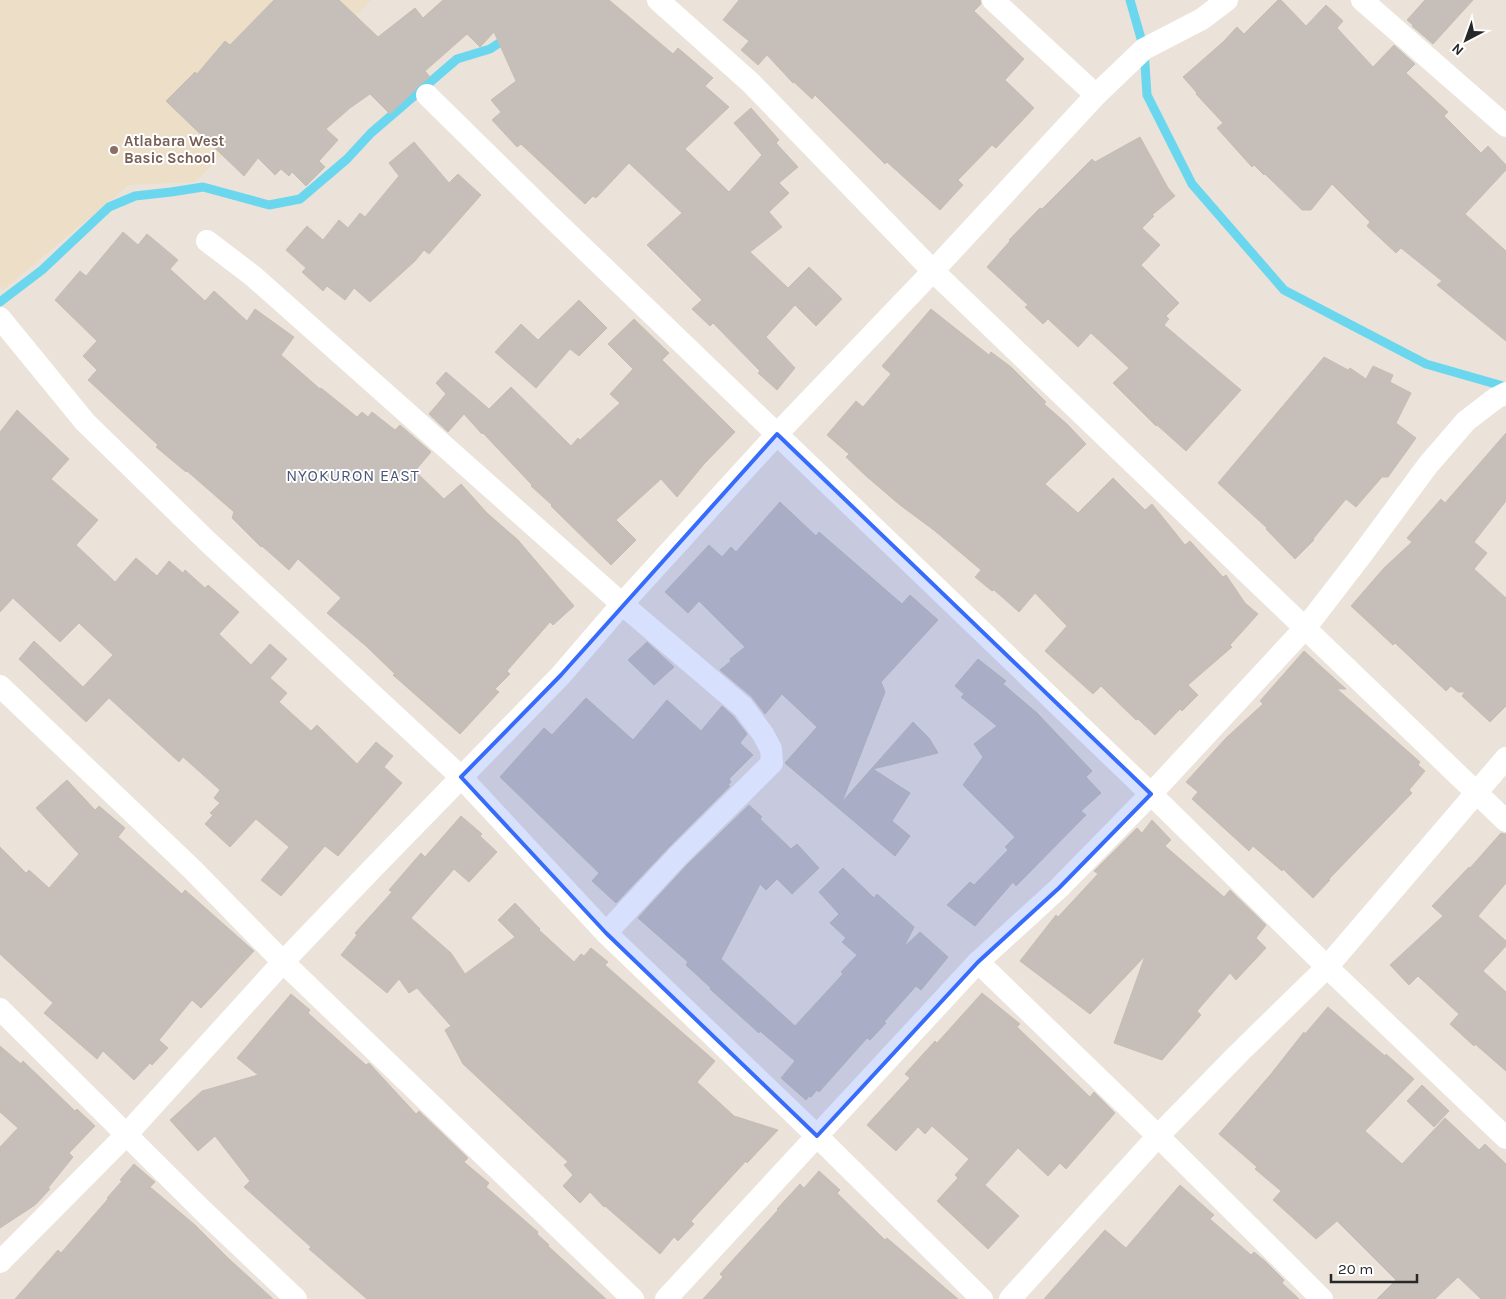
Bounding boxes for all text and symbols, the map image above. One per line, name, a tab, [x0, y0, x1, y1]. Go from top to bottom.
north arrow	[1441, 15, 1491, 65]
text: N	[1448, 40, 1467, 59]
place label: Atlabara West Basic School	[124, 132, 225, 167]
marker: Atlabara West Basic School	[108, 144, 120, 156]
district label: NYOKURON EAST	[286, 466, 420, 485]
scale bar	[1331, 1252, 1417, 1284]
text: 20 m	[1338, 1260, 1373, 1278]

